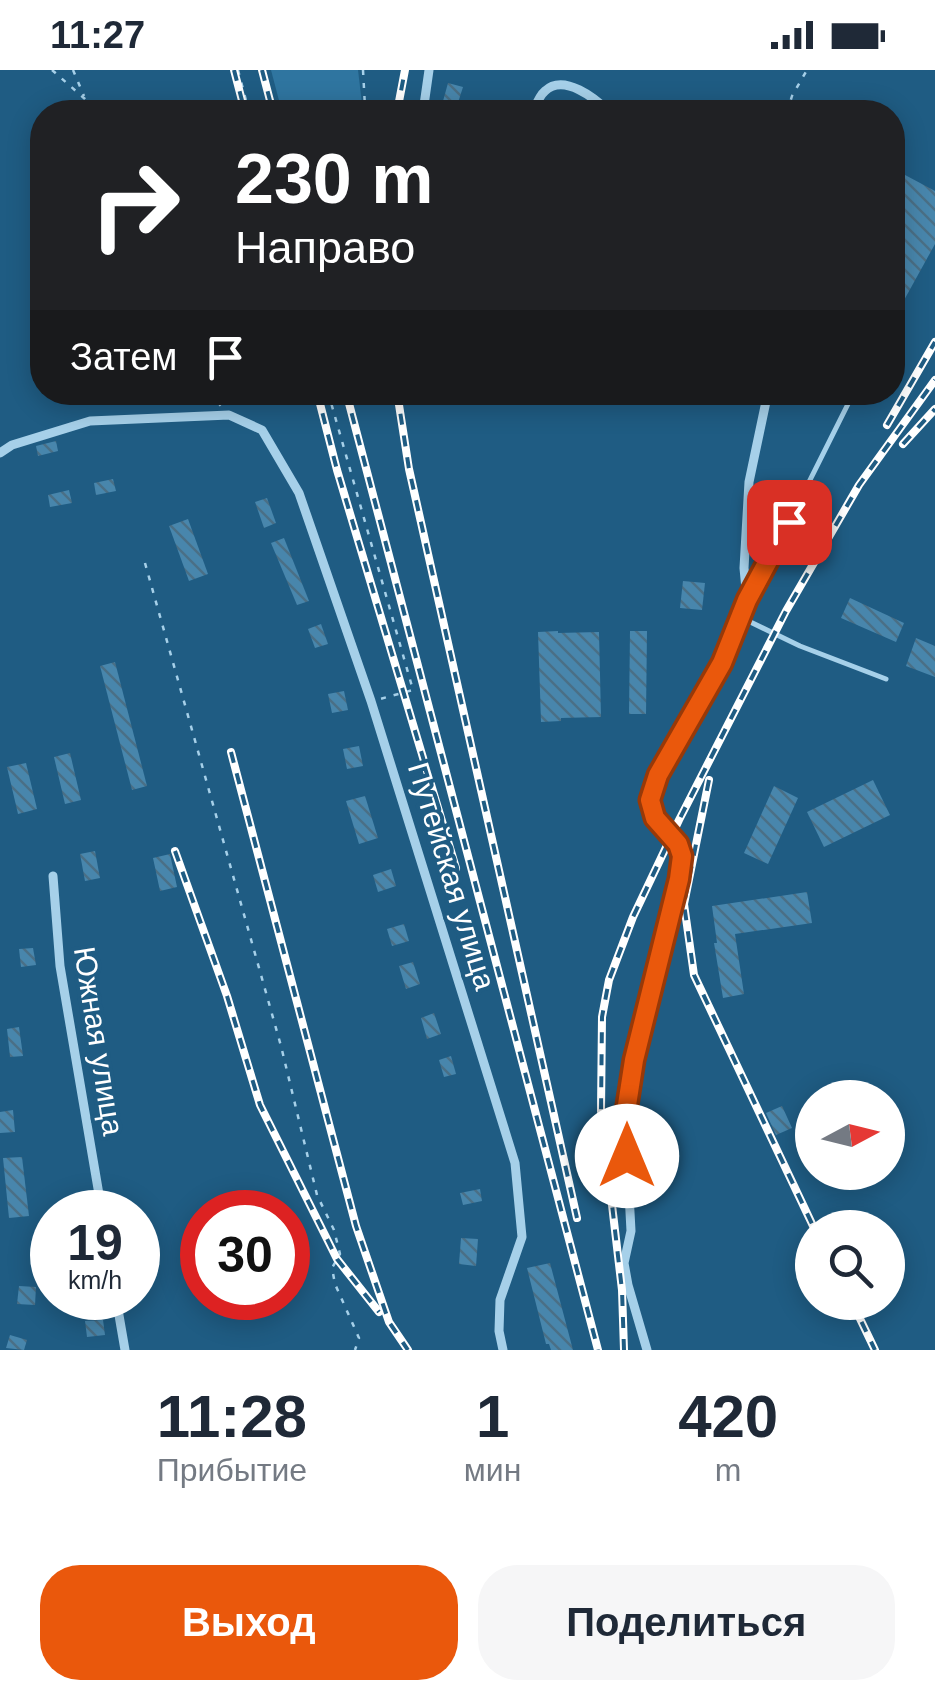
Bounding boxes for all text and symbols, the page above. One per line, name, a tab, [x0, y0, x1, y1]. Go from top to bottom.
text: 11:27	[50, 14, 145, 56]
icon: right	[70, 140, 200, 270]
text: 230 m	[235, 140, 433, 218]
text: Направо	[235, 222, 415, 273]
icon: arrive	[198, 330, 253, 385]
text: Затем	[70, 336, 178, 378]
pin	[747, 480, 832, 565]
icon: arrive	[762, 495, 817, 550]
street label: Путейская улица	[402, 758, 502, 994]
street label: Южная улица	[68, 944, 130, 1138]
north arrow	[795, 1080, 905, 1190]
map controls	[795, 1080, 905, 1320]
position arrow	[575, 1104, 679, 1208]
speed limit sign: 30	[180, 1190, 310, 1320]
button: search	[795, 1210, 905, 1320]
text: 19	[67, 1215, 123, 1271]
text: km/h	[68, 1266, 122, 1294]
text: 11:28	[157, 1383, 307, 1450]
text: 1	[476, 1383, 509, 1450]
text: 420	[678, 1383, 778, 1450]
text: Прибытие	[157, 1452, 307, 1488]
text: мин	[464, 1452, 521, 1488]
text: m	[715, 1452, 742, 1488]
button: Выход	[40, 1565, 458, 1680]
button: Поделиться	[478, 1565, 895, 1680]

